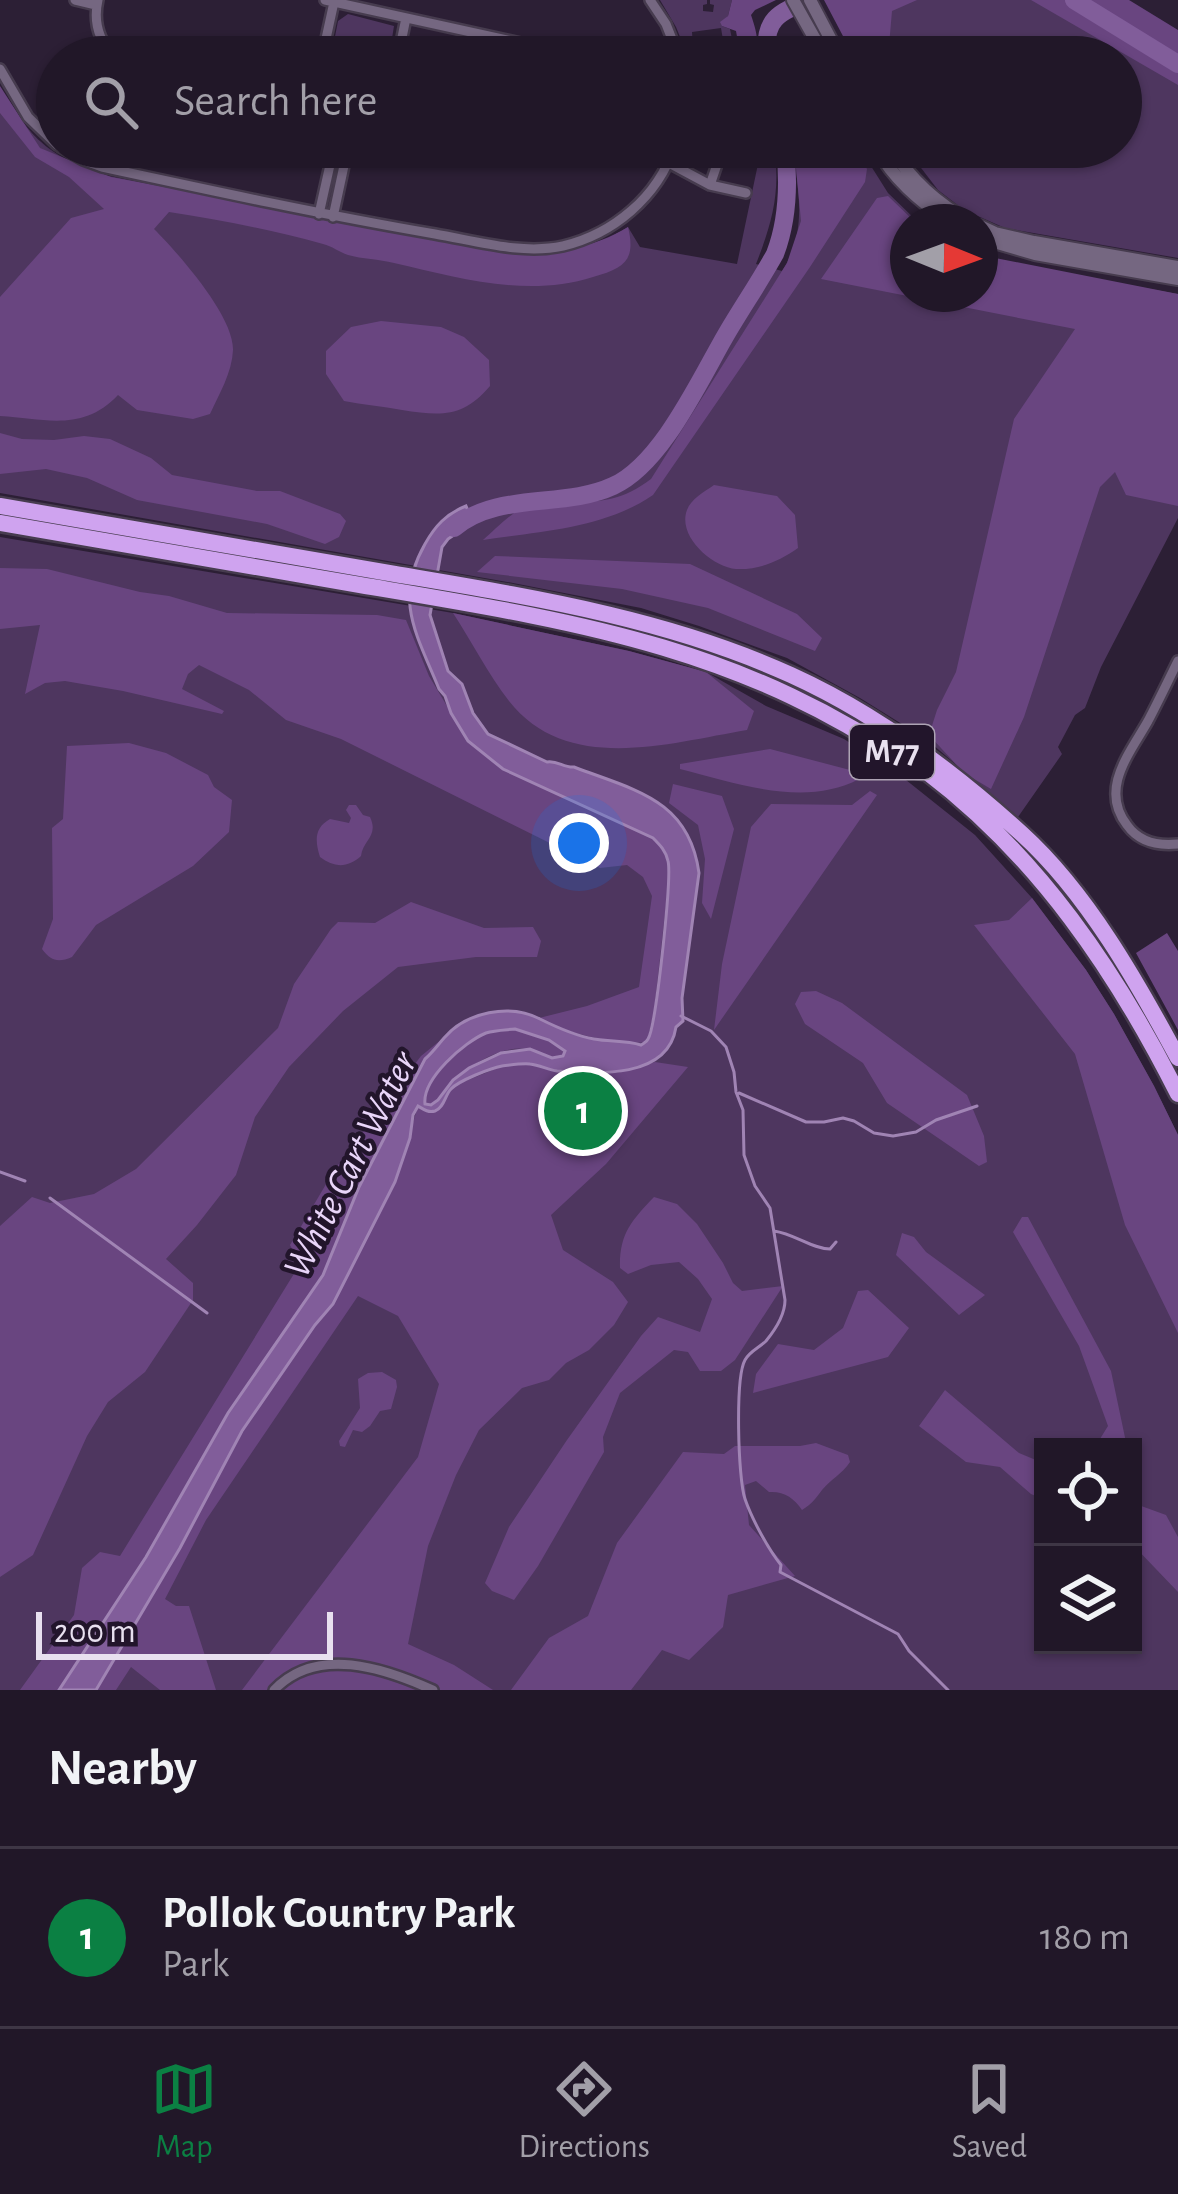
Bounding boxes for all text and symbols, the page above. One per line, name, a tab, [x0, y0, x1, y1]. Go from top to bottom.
search box	[36, 36, 1142, 168]
icon: search	[78, 69, 144, 135]
text: Search here	[174, 79, 377, 124]
north arrow	[890, 204, 998, 312]
road number: M77	[850, 725, 934, 779]
your location	[549, 813, 609, 873]
water label: White Cart Water	[277, 1045, 425, 1284]
pin: 1	[544, 1066, 622, 1156]
map controls	[1034, 1438, 1142, 1654]
button: locate	[1034, 1438, 1142, 1546]
button: layers	[1034, 1546, 1142, 1654]
scale bar	[36, 1606, 333, 1659]
text: 200 m	[54, 1616, 136, 1649]
text: Nearby	[48, 1743, 197, 1794]
text: Pollok Country Park	[162, 1891, 515, 1936]
text: 1	[80, 1918, 94, 1957]
text: 180 m	[1040, 1918, 1130, 1957]
text: Park	[162, 1945, 229, 1984]
tab: Map	[151, 2056, 217, 2168]
tab: Directions	[518, 2056, 650, 2168]
tab: Saved	[952, 2056, 1027, 2168]

